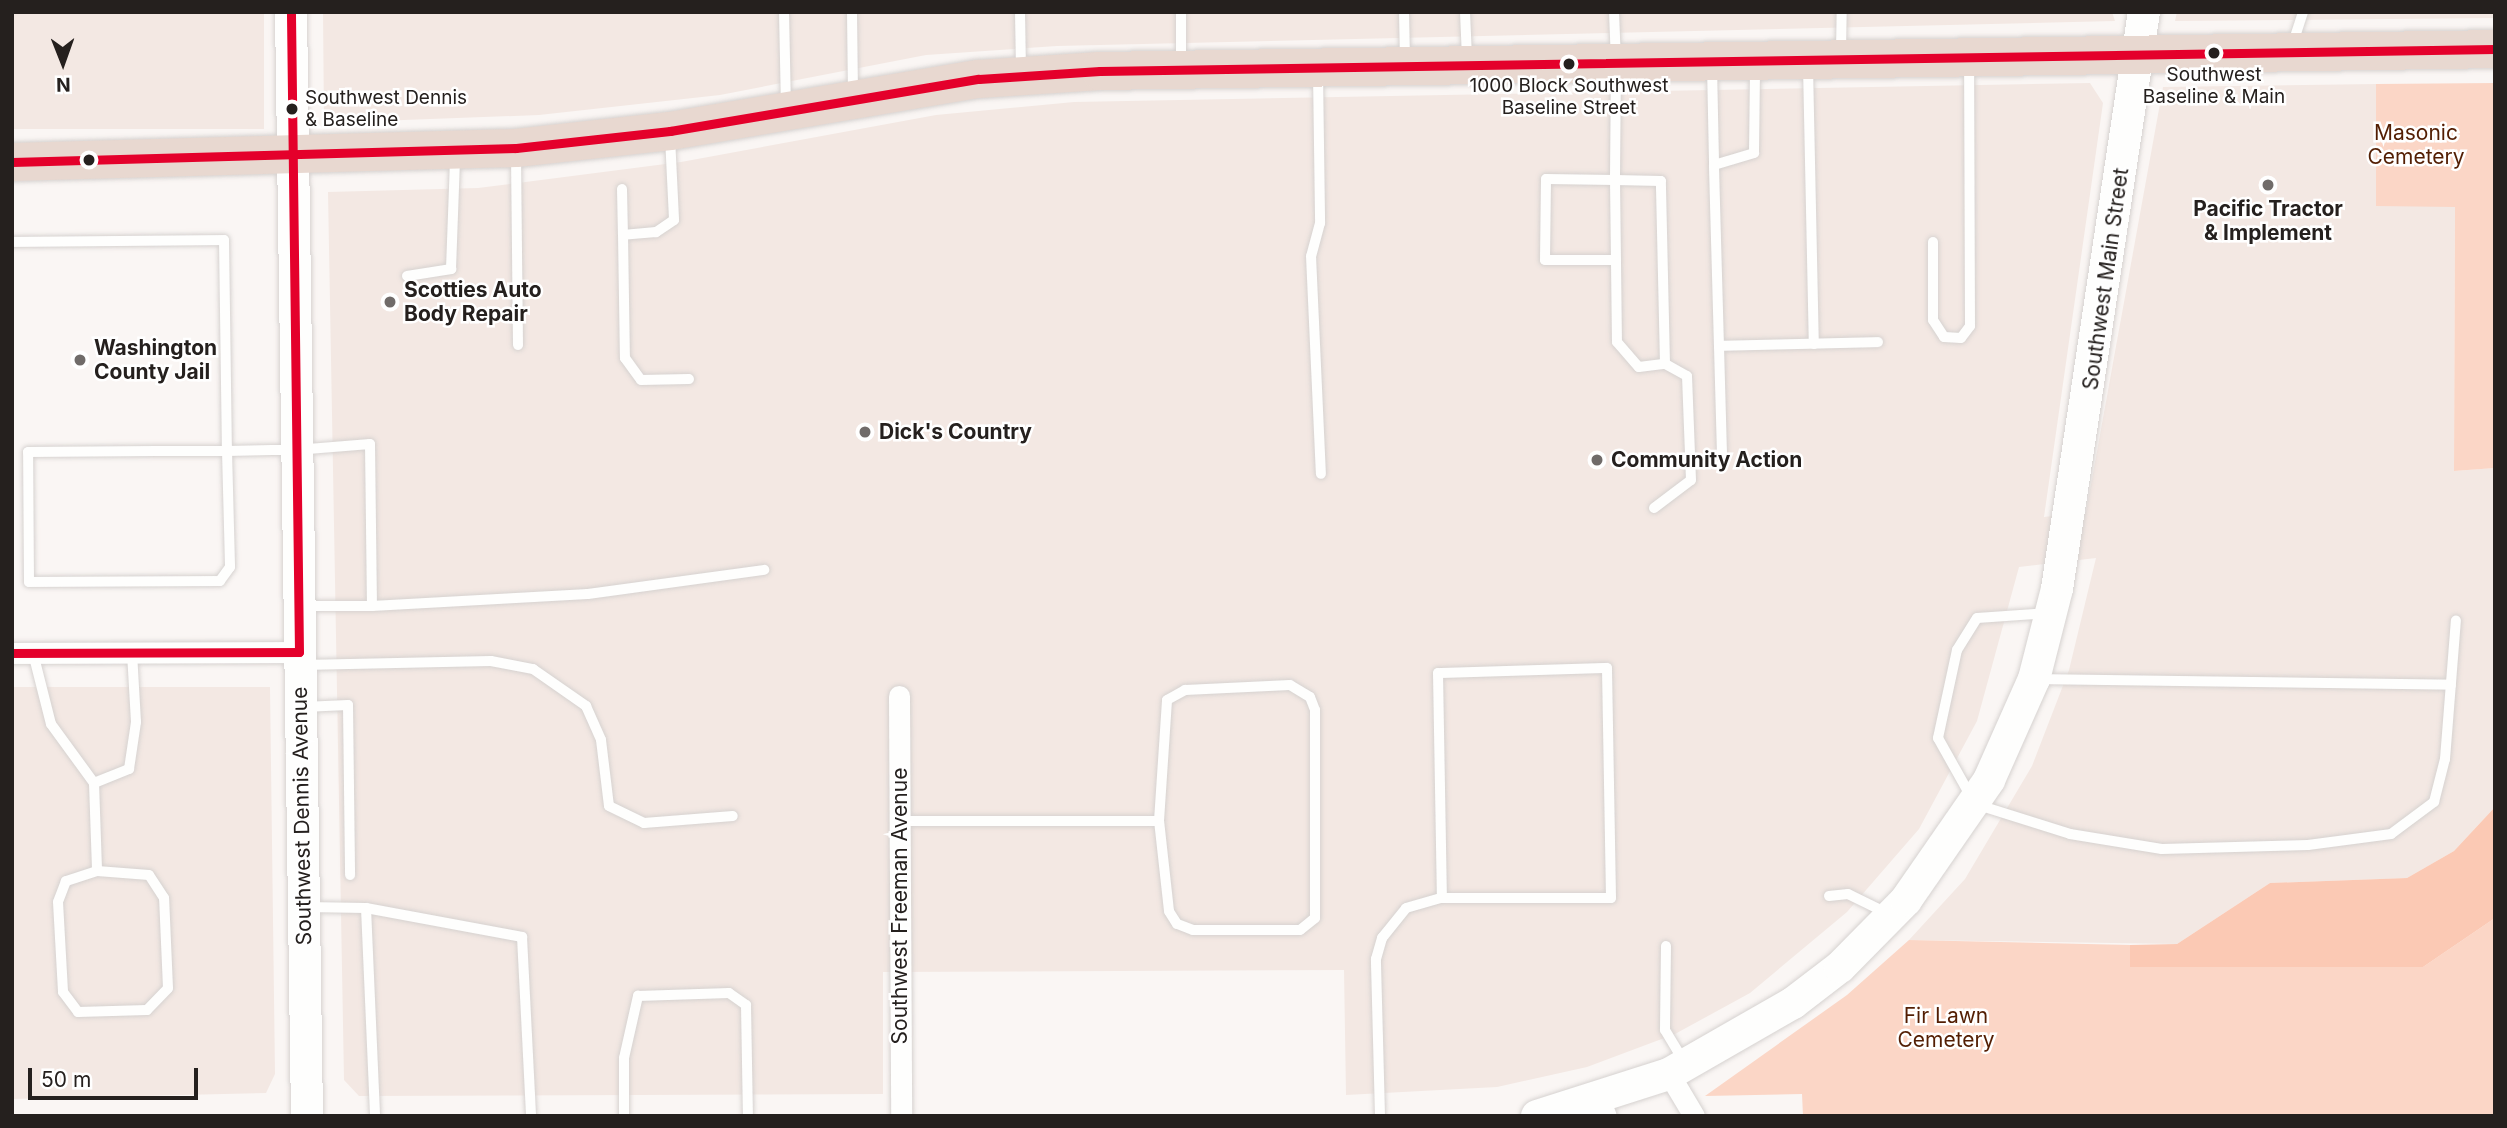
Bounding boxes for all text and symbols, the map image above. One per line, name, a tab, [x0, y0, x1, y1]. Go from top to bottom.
north arrow	[28, 28, 98, 98]
marker: Southwest Baseline & Main	[2207, 46, 2221, 60]
marker: 1000 Block Southwest Baseline Street	[1562, 57, 1576, 71]
place label: Southwest Baseline & Main	[2143, 64, 2285, 108]
text: N	[56, 73, 71, 96]
place label: 1000 Block Southwest Baseline Street	[1470, 75, 1668, 119]
place label: Southwest Dennis & Baseline	[305, 87, 467, 131]
marker: Southwest Dennis & Baseline	[285, 102, 299, 116]
park label: Masonic Cemetery	[2367, 120, 2465, 170]
unlabelled marker	[82, 153, 96, 167]
street label: Southwest Main Street	[2078, 166, 2134, 392]
marker: Pacific Tractor & Implement	[2260, 177, 2276, 193]
place label: Pacific Tractor & Implement	[2193, 196, 2343, 246]
place label: Scotties Auto Body Repair	[404, 277, 542, 327]
marker: Scotties Auto Body Repair	[382, 294, 398, 310]
place label: Washington County Jail	[94, 335, 217, 385]
marker: Washington County Jail	[72, 352, 88, 368]
place label: Dick's Country	[879, 419, 1032, 445]
marker: Dick's Country	[857, 424, 873, 440]
place label: Community Action	[1611, 447, 1802, 473]
marker: Community Action	[1589, 452, 1605, 468]
street label: Southwest Dennis Avenue	[287, 686, 317, 946]
street label: Southwest Freeman Avenue	[887, 768, 913, 1044]
park label: Fir Lawn Cemetery	[1897, 1003, 1995, 1053]
scale bar	[32, 1054, 201, 1098]
text: 50 m	[41, 1067, 91, 1092]

